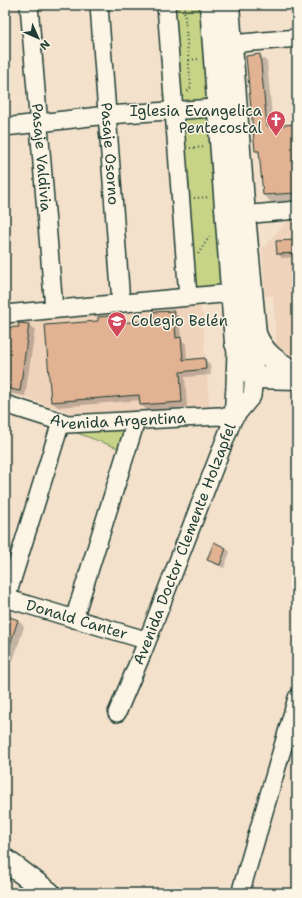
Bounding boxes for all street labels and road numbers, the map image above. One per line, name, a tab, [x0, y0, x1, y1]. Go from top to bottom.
street label: Pasaje Osorno	[96, 102, 124, 206]
street label: Pasaje Valdivia	[27, 103, 56, 213]
street label: Avenida Argentina	[48, 408, 187, 434]
street label: Avenida Doctor Clemente Holzapfel	[128, 420, 241, 668]
street label: Donald Canter	[24, 595, 130, 644]

